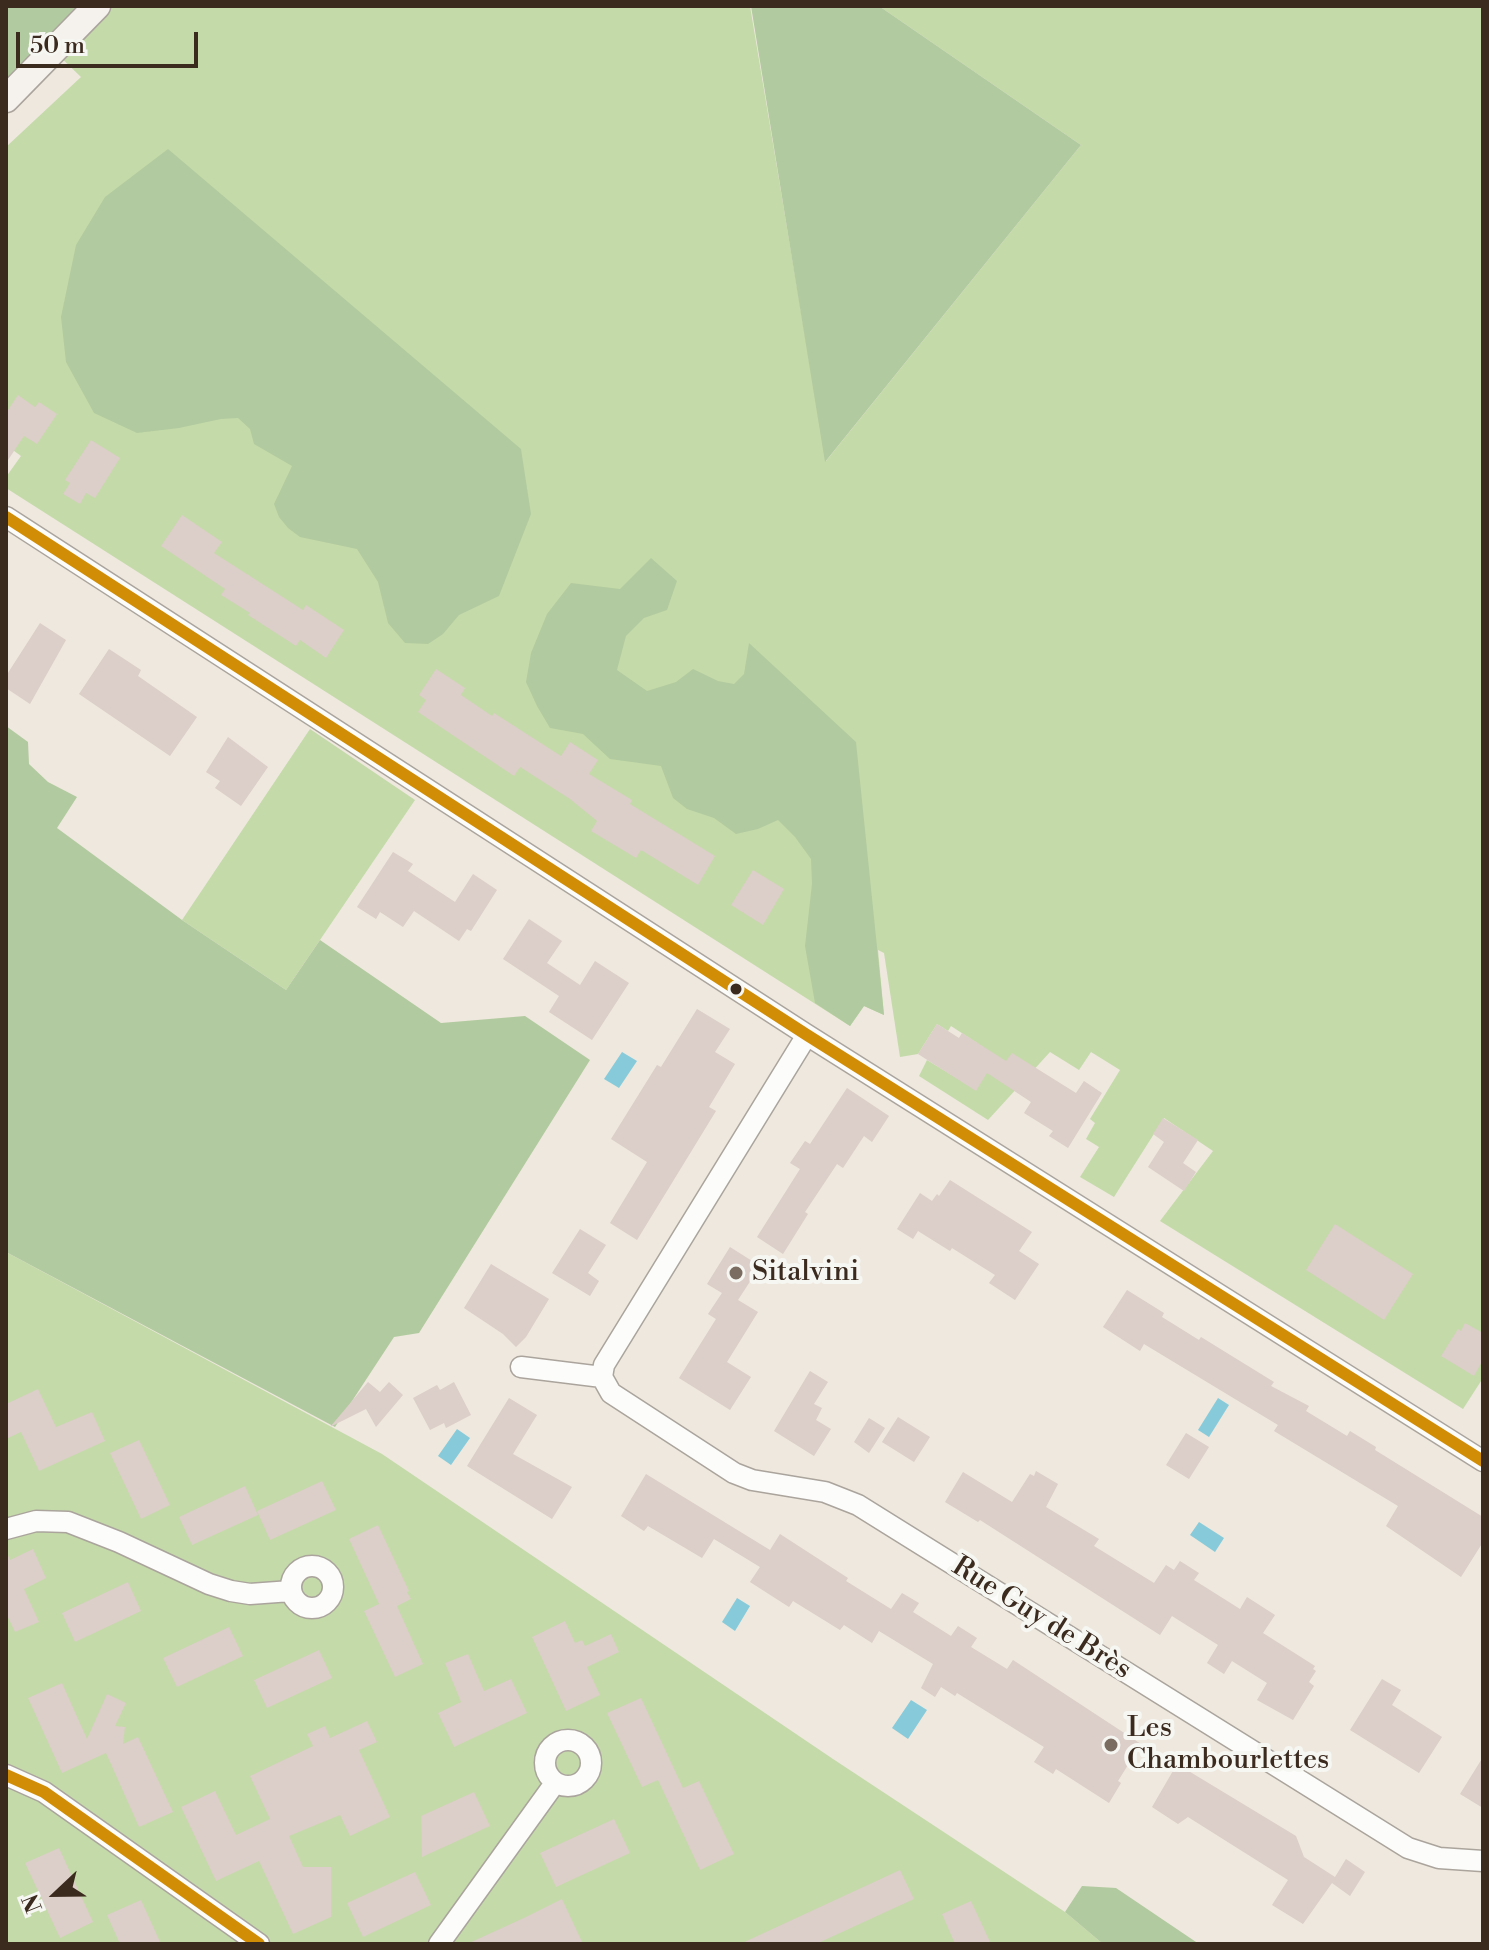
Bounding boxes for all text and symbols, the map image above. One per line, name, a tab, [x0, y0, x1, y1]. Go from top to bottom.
scale bar	[20, 16, 202, 66]
text: 50 m	[30, 31, 85, 61]
unlabelled marker	[728, 981, 744, 997]
place label: Sitalvini	[752, 1256, 859, 1290]
marker: Sitalvini	[727, 1264, 745, 1282]
street label: Rue Guy de Brès	[945, 1550, 1137, 1688]
place label: Les Chambourlettes	[1127, 1712, 1329, 1778]
marker: Les Chambourlettes	[1102, 1736, 1120, 1754]
north arrow	[16, 1854, 96, 1934]
text: N	[18, 1890, 49, 1916]

